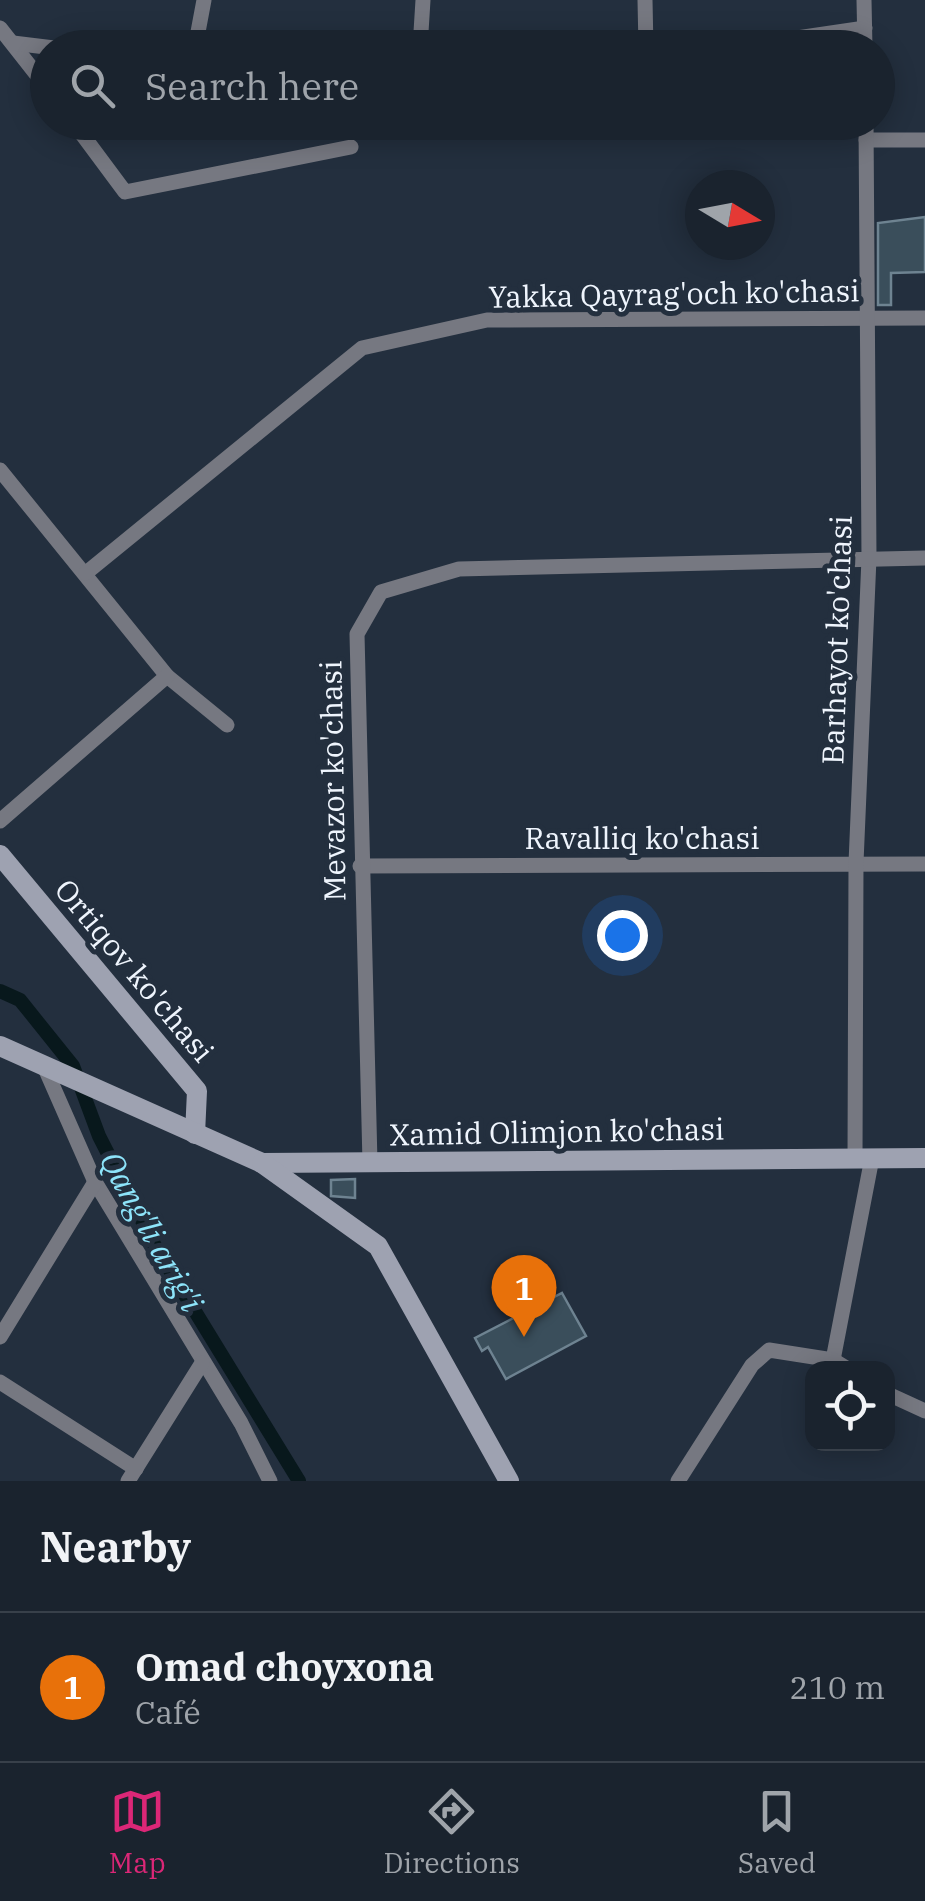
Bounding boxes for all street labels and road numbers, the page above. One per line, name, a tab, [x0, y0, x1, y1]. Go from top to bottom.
street label: Yakka Qayrag'och ko'chasi	[488, 270, 860, 316]
street label: Barhayot ko'chasi	[812, 515, 860, 765]
street label: Mevazor ko'chasi	[310, 660, 354, 902]
street label: Ravalliq ko'chasi	[524, 818, 760, 857]
street label: Ortiqov ko'chasi	[47, 870, 223, 1070]
street label: Xamid Olimjon ko'chasi	[389, 1109, 725, 1153]

